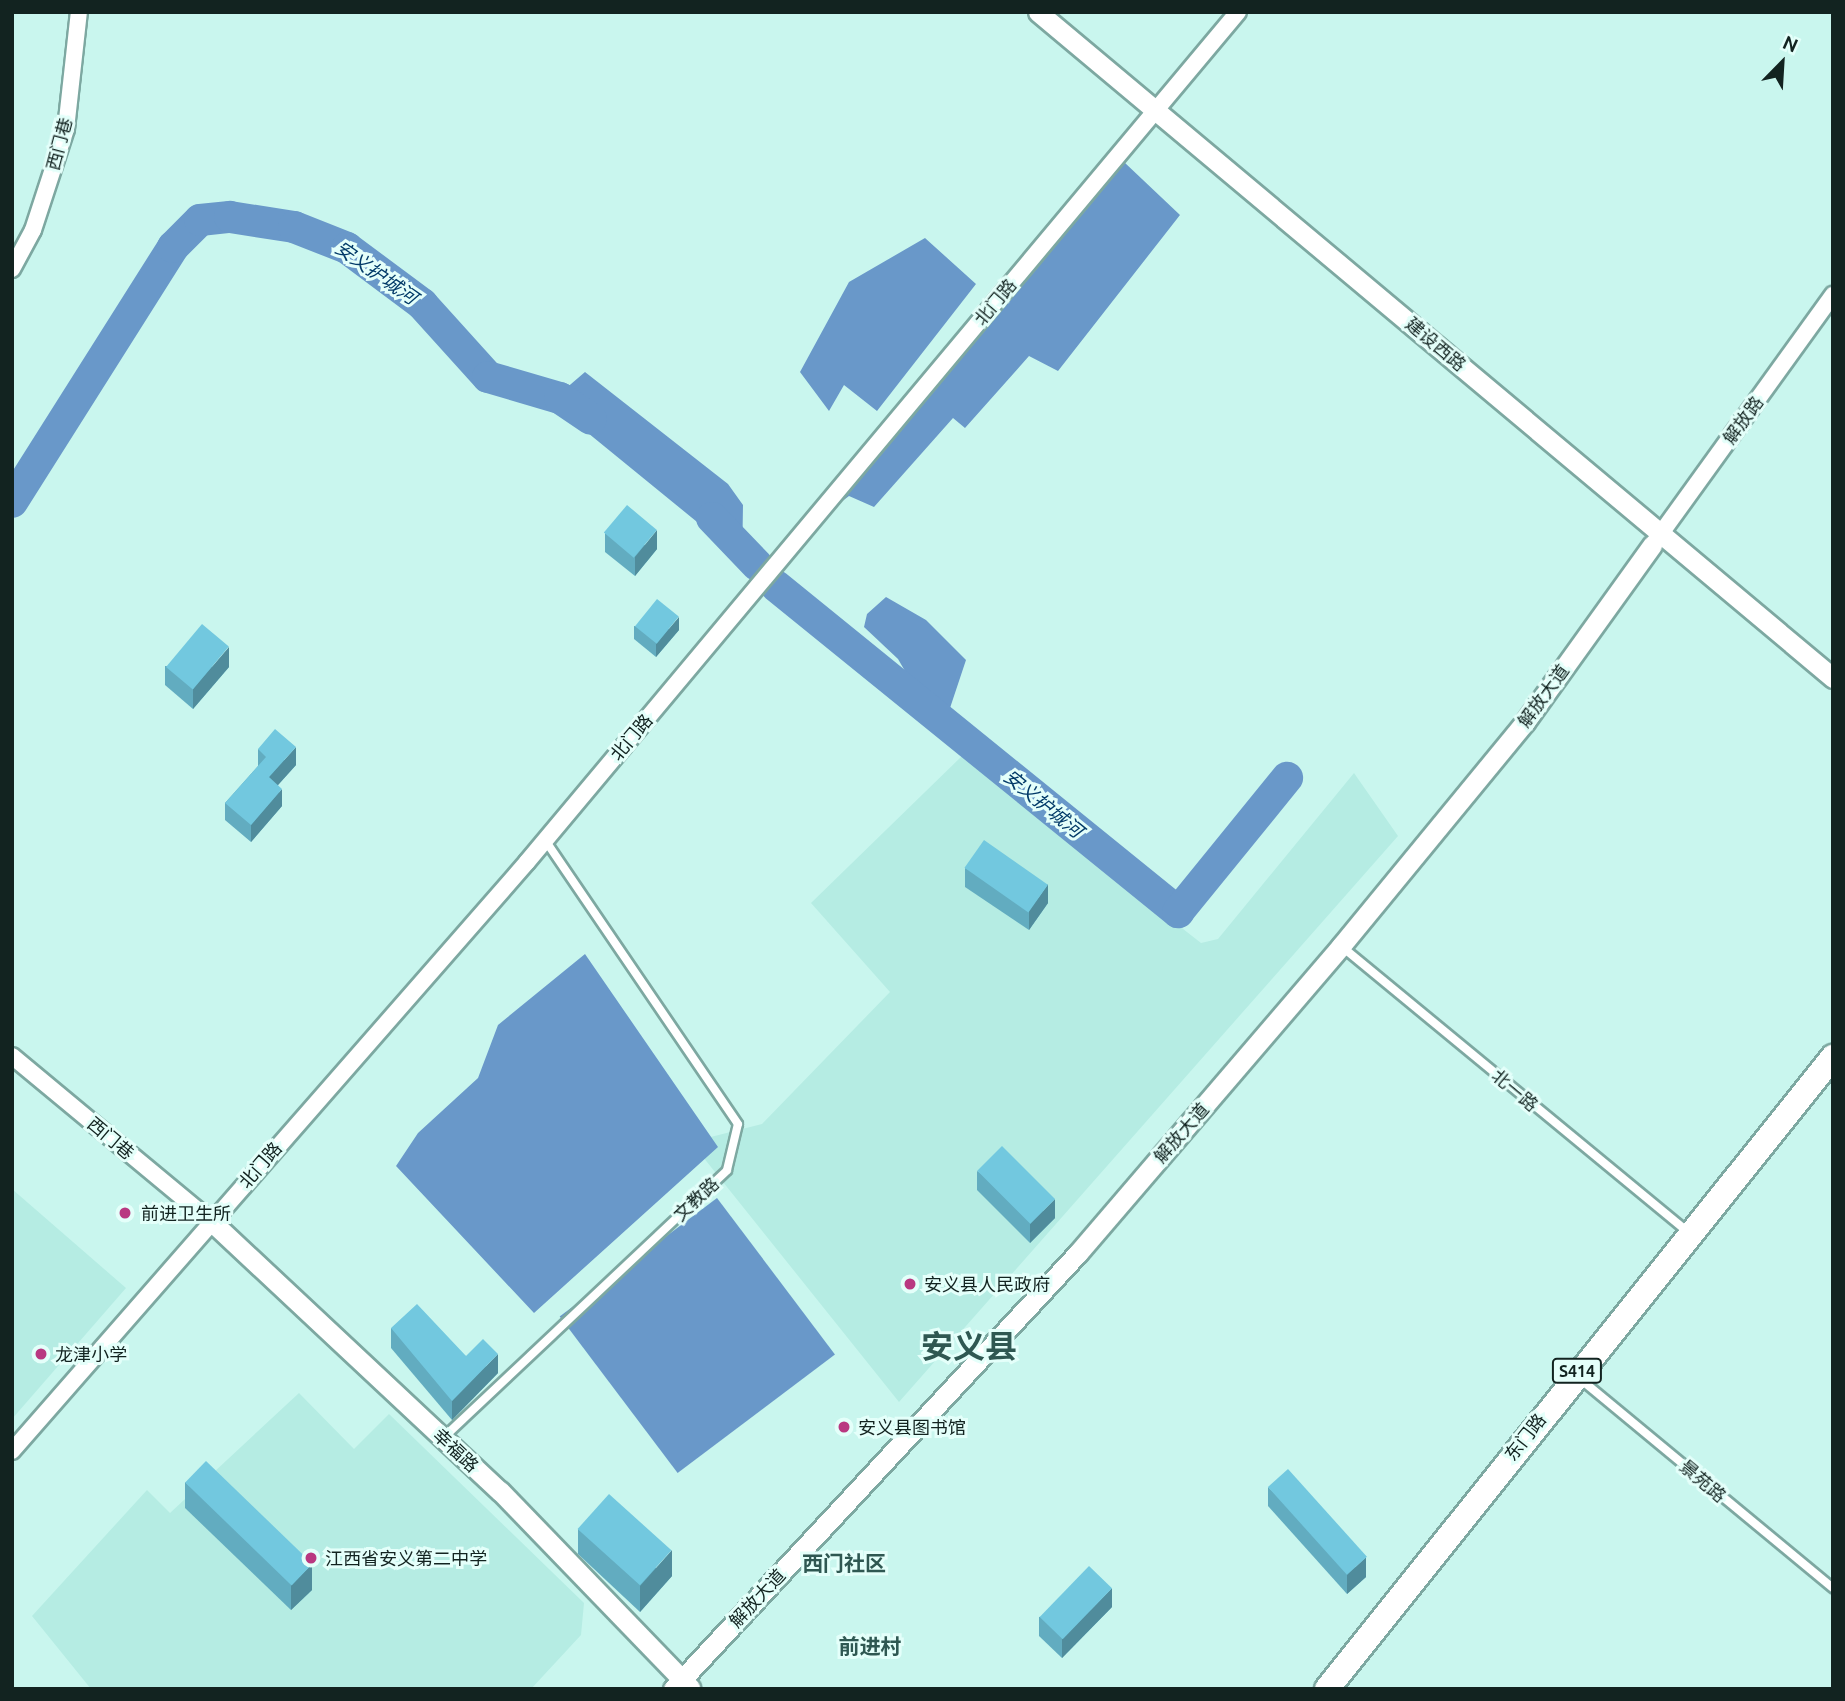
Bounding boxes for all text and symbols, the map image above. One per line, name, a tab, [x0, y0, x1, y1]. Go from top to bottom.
north arrow	[1747, 28, 1817, 98]
text: N	[1780, 31, 1801, 57]
street label: 西门巷	[42, 115, 76, 173]
water label: 安义护城河	[331, 236, 421, 310]
street label: 北门路	[969, 274, 1021, 330]
street label: 建设西路	[1401, 313, 1471, 375]
street label: 解放路	[1718, 392, 1768, 448]
street label: 解放大道	[1513, 661, 1573, 731]
street label: 北门路	[605, 709, 657, 765]
water label: 安义护城河	[999, 765, 1087, 843]
street label: 北一路	[1487, 1064, 1543, 1116]
street label: 解放大道	[1149, 1099, 1213, 1167]
street label: 西门巷	[83, 1112, 139, 1164]
street label: 北门路	[234, 1138, 286, 1192]
street label: 文教路	[669, 1173, 723, 1225]
place label: 前进卫生所	[141, 1202, 231, 1224]
marker: 前进卫生所	[115, 1203, 135, 1223]
place label: 安义县人民政府	[924, 1273, 1050, 1295]
marker: 安义县人民政府	[902, 1276, 918, 1292]
district label: 安义县	[921, 1327, 1017, 1365]
place label: 龙津小学	[55, 1343, 127, 1365]
marker: 龙津小学	[33, 1346, 49, 1362]
road number: S414	[1551, 1358, 1603, 1384]
street label: 东门路	[1500, 1409, 1550, 1465]
place label: 安义县图书馆	[858, 1416, 966, 1438]
marker: 安义县图书馆	[836, 1419, 852, 1435]
street label: 幸福路	[429, 1424, 483, 1476]
street label: 景苑路	[1675, 1455, 1731, 1507]
place label: 江西省安义第二中学	[325, 1547, 487, 1569]
marker: 江西省安义第二中学	[303, 1550, 319, 1566]
district label: 西门社区	[802, 1550, 886, 1576]
street label: 解放大道	[725, 1564, 789, 1632]
district label: 前进村	[839, 1633, 901, 1659]

